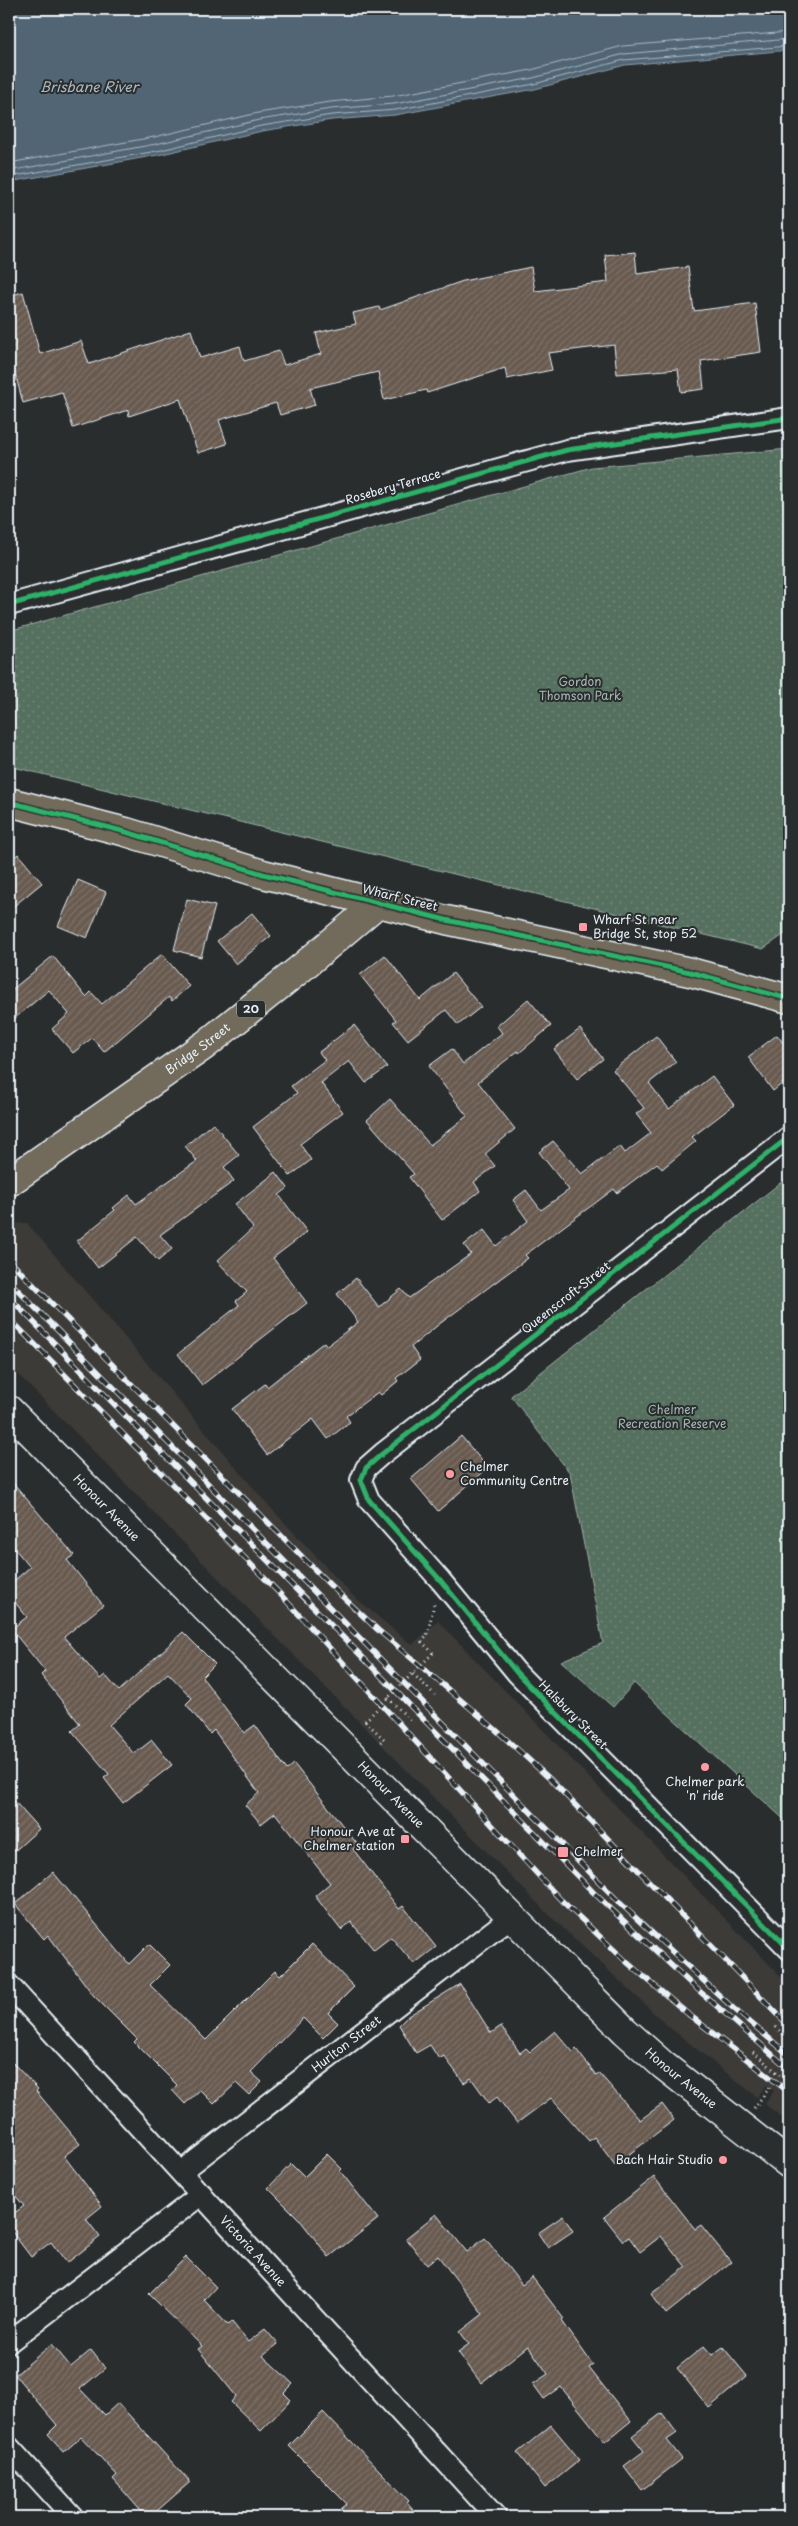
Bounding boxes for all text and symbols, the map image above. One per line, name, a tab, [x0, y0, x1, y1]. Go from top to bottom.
water label: Brisbane River	[40, 76, 141, 97]
street label: Rosebery Terrace	[343, 464, 443, 508]
park label: Gordon Thomson Park	[539, 672, 621, 704]
street label: Wharf Street	[361, 879, 440, 915]
place label: Wharf St near Bridge St, stop 52	[593, 910, 697, 942]
marker: Wharf St near Bridge St, stop 52	[577, 921, 589, 933]
road number: 20	[237, 1001, 265, 1018]
street label: Bridge Street	[161, 1018, 234, 1078]
street label: Queenscroft Street	[517, 1257, 614, 1338]
park label: Chelmer Recreation Reserve	[618, 1400, 726, 1432]
place label: Chelmer Community Centre	[460, 1457, 569, 1489]
marker: Chelmer Community Centre	[444, 1468, 456, 1480]
street label: Honour Avenue	[70, 1470, 145, 1545]
street label: Halsbury Street	[535, 1676, 612, 1753]
street label: Honour Avenue	[354, 1757, 429, 1832]
marker: Chelmer park 'n' ride	[699, 1761, 711, 1773]
place label: Chelmer park 'n' ride	[665, 1772, 745, 1804]
place label: Honour Ave at Chelmer station	[303, 1822, 395, 1854]
marker: Honour Ave at Chelmer station	[399, 1833, 411, 1845]
place label: Chelmer	[574, 1842, 623, 1860]
marker: Chelmer	[556, 1845, 570, 1859]
street label: Hurlton Street	[307, 2011, 384, 2076]
street label: Honour Avenue	[642, 2043, 722, 2112]
place label: Bach Hair Studio	[616, 2150, 713, 2168]
marker: Bach Hair Studio	[717, 2154, 729, 2166]
street label: Victoria Avenue	[216, 2211, 291, 2290]

